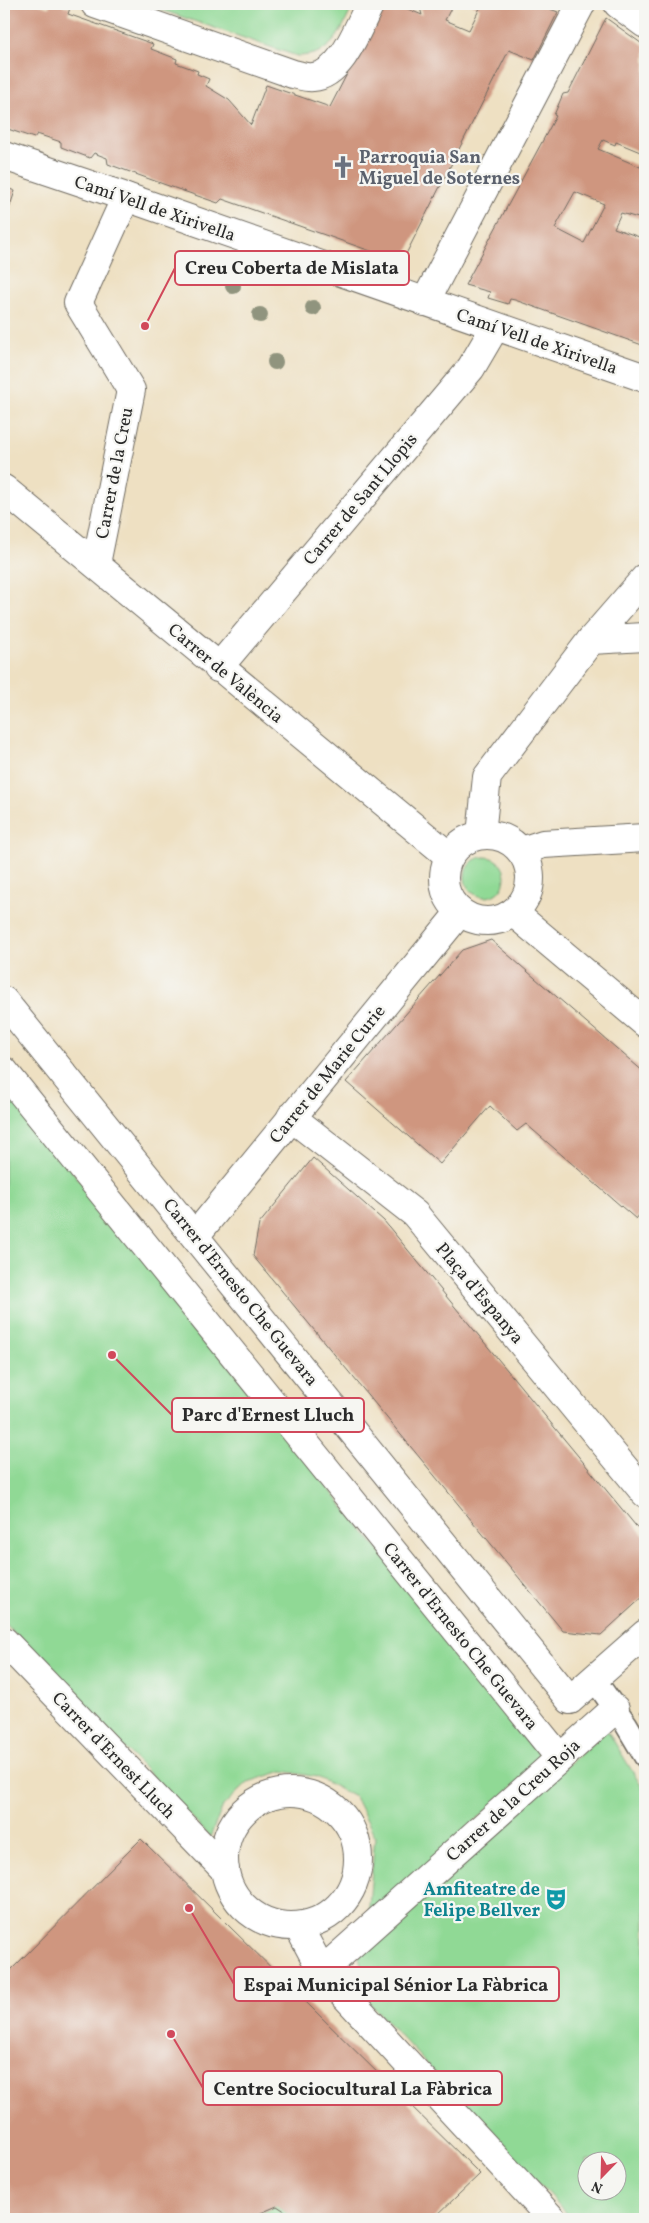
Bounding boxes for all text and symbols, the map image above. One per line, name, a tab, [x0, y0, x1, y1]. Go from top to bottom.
place label: Parroquia San Miguel de Soternes	[359, 146, 520, 192]
church icon: Parroquia San Miguel de Soternes	[330, 154, 356, 180]
street label: Camí Vell de Xirivella	[71, 170, 238, 249]
callout: Creu Coberta de Mislata	[175, 251, 409, 285]
text: Creu Coberta de Mislata	[185, 256, 399, 282]
street label: Camí Vell de Xirivella	[453, 303, 620, 382]
street label: Carrer de la Creu	[90, 405, 140, 541]
street label: Carrer de Sant Llopis	[298, 428, 424, 572]
street label: Carrer de València	[162, 618, 288, 730]
street label: Carrer de Marie Curie	[264, 1000, 392, 1150]
street label: Carrer d'Ernesto Che Guevara	[156, 1194, 323, 1392]
street label: Plaça d'Espanya	[429, 1238, 529, 1350]
callout: Parc d'Ernest Lluch	[172, 1398, 364, 1432]
text: Parc d'Ernest Lluch	[182, 1403, 354, 1429]
street label: Carrer d'Ernesto Che Guevara	[376, 1538, 543, 1736]
street label: Carrer d'Ernest Lluch	[46, 1687, 181, 1825]
street label: Carrer de la Creu Roja	[441, 1734, 587, 1868]
place label: Amfiteatre de Felipe Bellver	[423, 1878, 540, 1924]
theatre icon: Amfiteatre de Felipe Bellver	[543, 1886, 569, 1912]
callout: Espai Municipal Sénior La Fàbrica	[234, 1967, 559, 2001]
text: Espai Municipal Sénior La Fàbrica	[244, 1973, 548, 1999]
callout: Centre Sociocultural La Fàbrica	[203, 2071, 502, 2105]
text: Centre Sociocultural La Fàbrica	[214, 2077, 493, 2103]
north arrow	[576, 2150, 626, 2200]
text: N	[589, 2176, 606, 2197]

